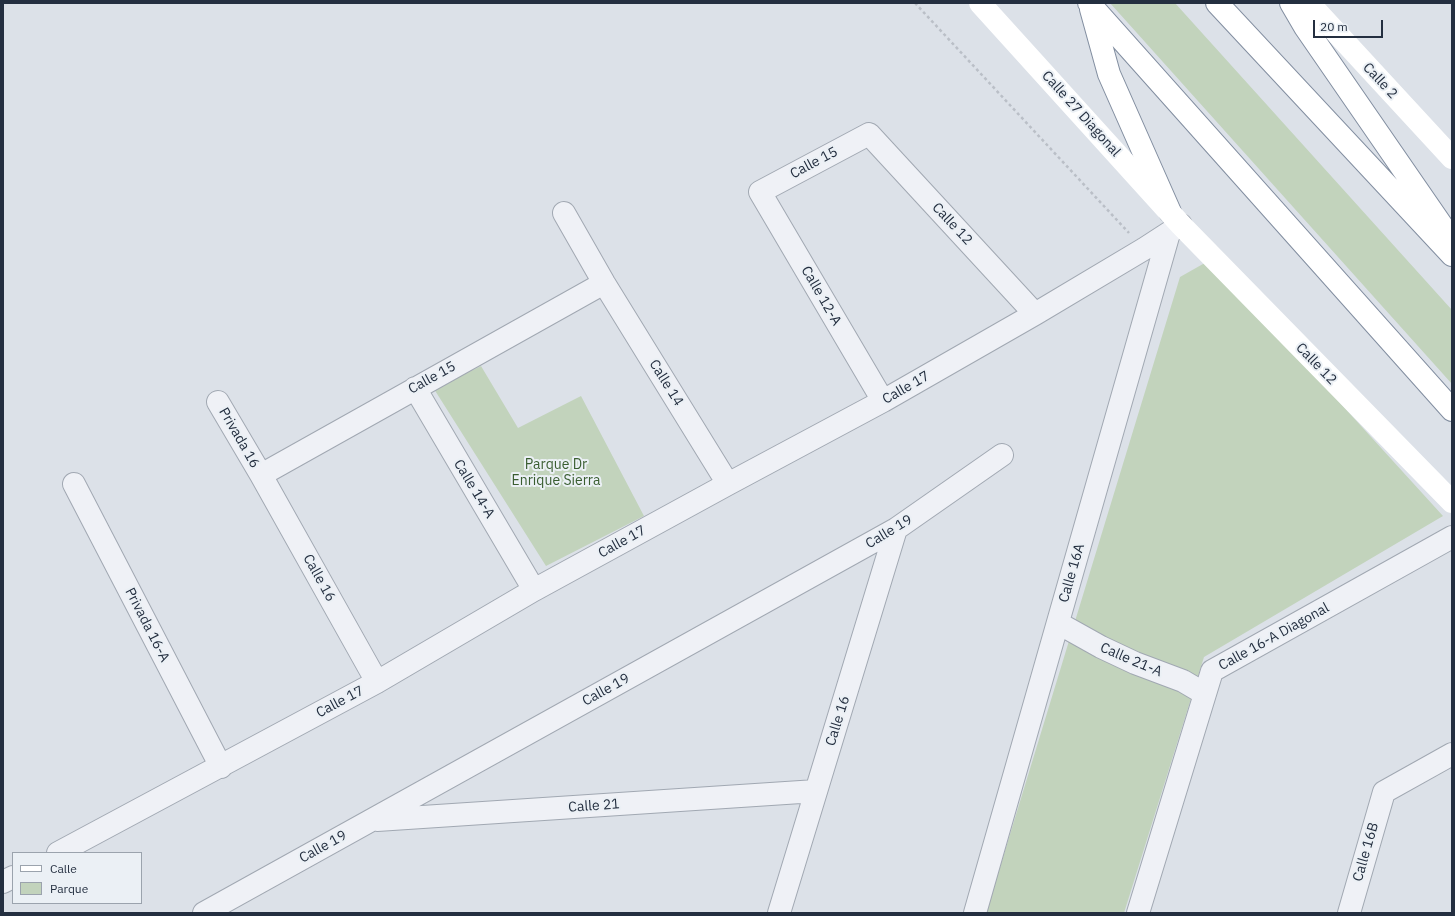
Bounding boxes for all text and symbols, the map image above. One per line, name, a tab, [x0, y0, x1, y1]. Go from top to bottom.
scale bar	[1315, 12, 1385, 38]
text: 20 m	[1320, 19, 1348, 34]
street label: Calle 2	[1359, 60, 1401, 102]
street label: Calle 27 Diagonal	[1038, 68, 1124, 160]
street label: Calle 15	[787, 143, 841, 183]
street label: Calle 12	[928, 199, 976, 249]
street label: Calle 12-A	[797, 263, 845, 329]
street label: Calle 12	[1292, 340, 1340, 388]
street label: Calle 14	[645, 357, 687, 409]
street label: Calle 15	[405, 358, 459, 398]
street label: Calle 17	[879, 368, 933, 408]
street label: Privada 16	[215, 405, 263, 471]
street label: Calle 14-A	[450, 456, 498, 522]
park label: Parque Dr Enrique Sierra	[512, 457, 600, 490]
street label: Calle 19	[863, 512, 915, 552]
street label: Calle 17	[595, 522, 649, 562]
street label: Calle 16A	[1056, 542, 1088, 604]
street label: Calle 16	[299, 551, 339, 605]
street label: Privada 16-A	[121, 585, 173, 665]
street label: Calle 16-A Diagonal	[1216, 600, 1332, 674]
street label: Calle 21-A	[1097, 639, 1165, 681]
street label: Calle 19	[579, 670, 633, 710]
street label: Calle 17	[313, 682, 367, 722]
street label: Calle 16	[822, 694, 854, 748]
street label: Calle 21	[568, 796, 620, 816]
street label: Calle 16B	[1350, 821, 1382, 883]
street label: Calle 19	[296, 827, 350, 867]
legend	[12, 852, 142, 904]
text: Calle	[50, 861, 77, 876]
text: Parque	[50, 881, 88, 896]

